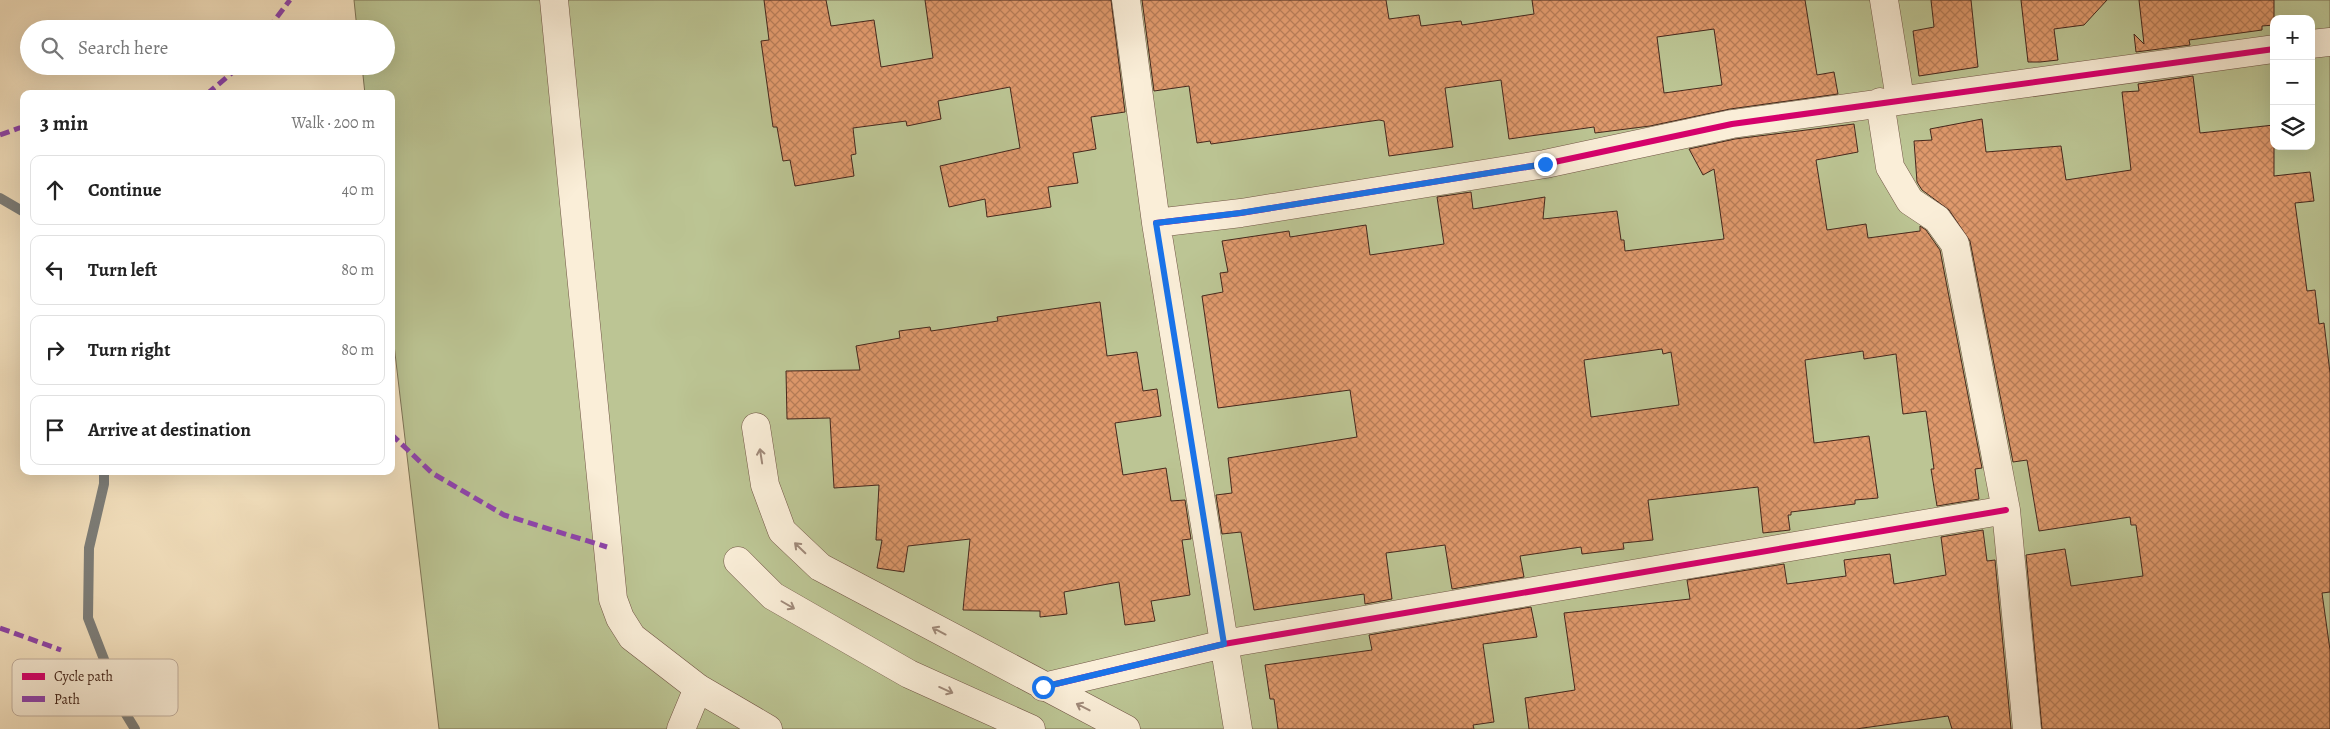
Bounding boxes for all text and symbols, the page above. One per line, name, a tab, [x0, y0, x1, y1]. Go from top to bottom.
map controls	[2270, 15, 2315, 150]
button: +	[2270, 15, 2315, 60]
search box	[20, 20, 395, 75]
icon: search	[38, 34, 66, 62]
text: Search here	[78, 35, 168, 61]
button: −	[2270, 60, 2315, 105]
button: layers	[2270, 105, 2315, 150]
text: 3 min	[40, 109, 88, 137]
text: Walk · 200 m	[291, 112, 375, 134]
route end	[1534, 153, 1557, 176]
icon: ahead	[41, 176, 69, 204]
text: Continue	[88, 177, 162, 203]
text: 40 m	[342, 179, 374, 201]
icon: left	[41, 256, 69, 284]
text: Turn left	[88, 257, 157, 283]
text: 80 m	[341, 259, 374, 281]
icon: right	[41, 336, 69, 364]
text: Turn right	[88, 337, 170, 363]
text: 80 m	[341, 339, 374, 361]
icon: arrive	[41, 416, 69, 444]
text: Arrive at destination	[88, 417, 251, 443]
one-way arrow	[755, 448, 765, 464]
one-way arrow	[794, 542, 807, 554]
one-way arrow	[780, 600, 794, 610]
one-way arrow	[932, 626, 947, 635]
legend	[12, 659, 178, 716]
text: Cycle path	[54, 667, 114, 686]
route start	[1032, 676, 1055, 699]
one-way arrow	[938, 686, 953, 696]
text: Path	[54, 690, 81, 709]
one-way arrow	[1076, 702, 1091, 711]

